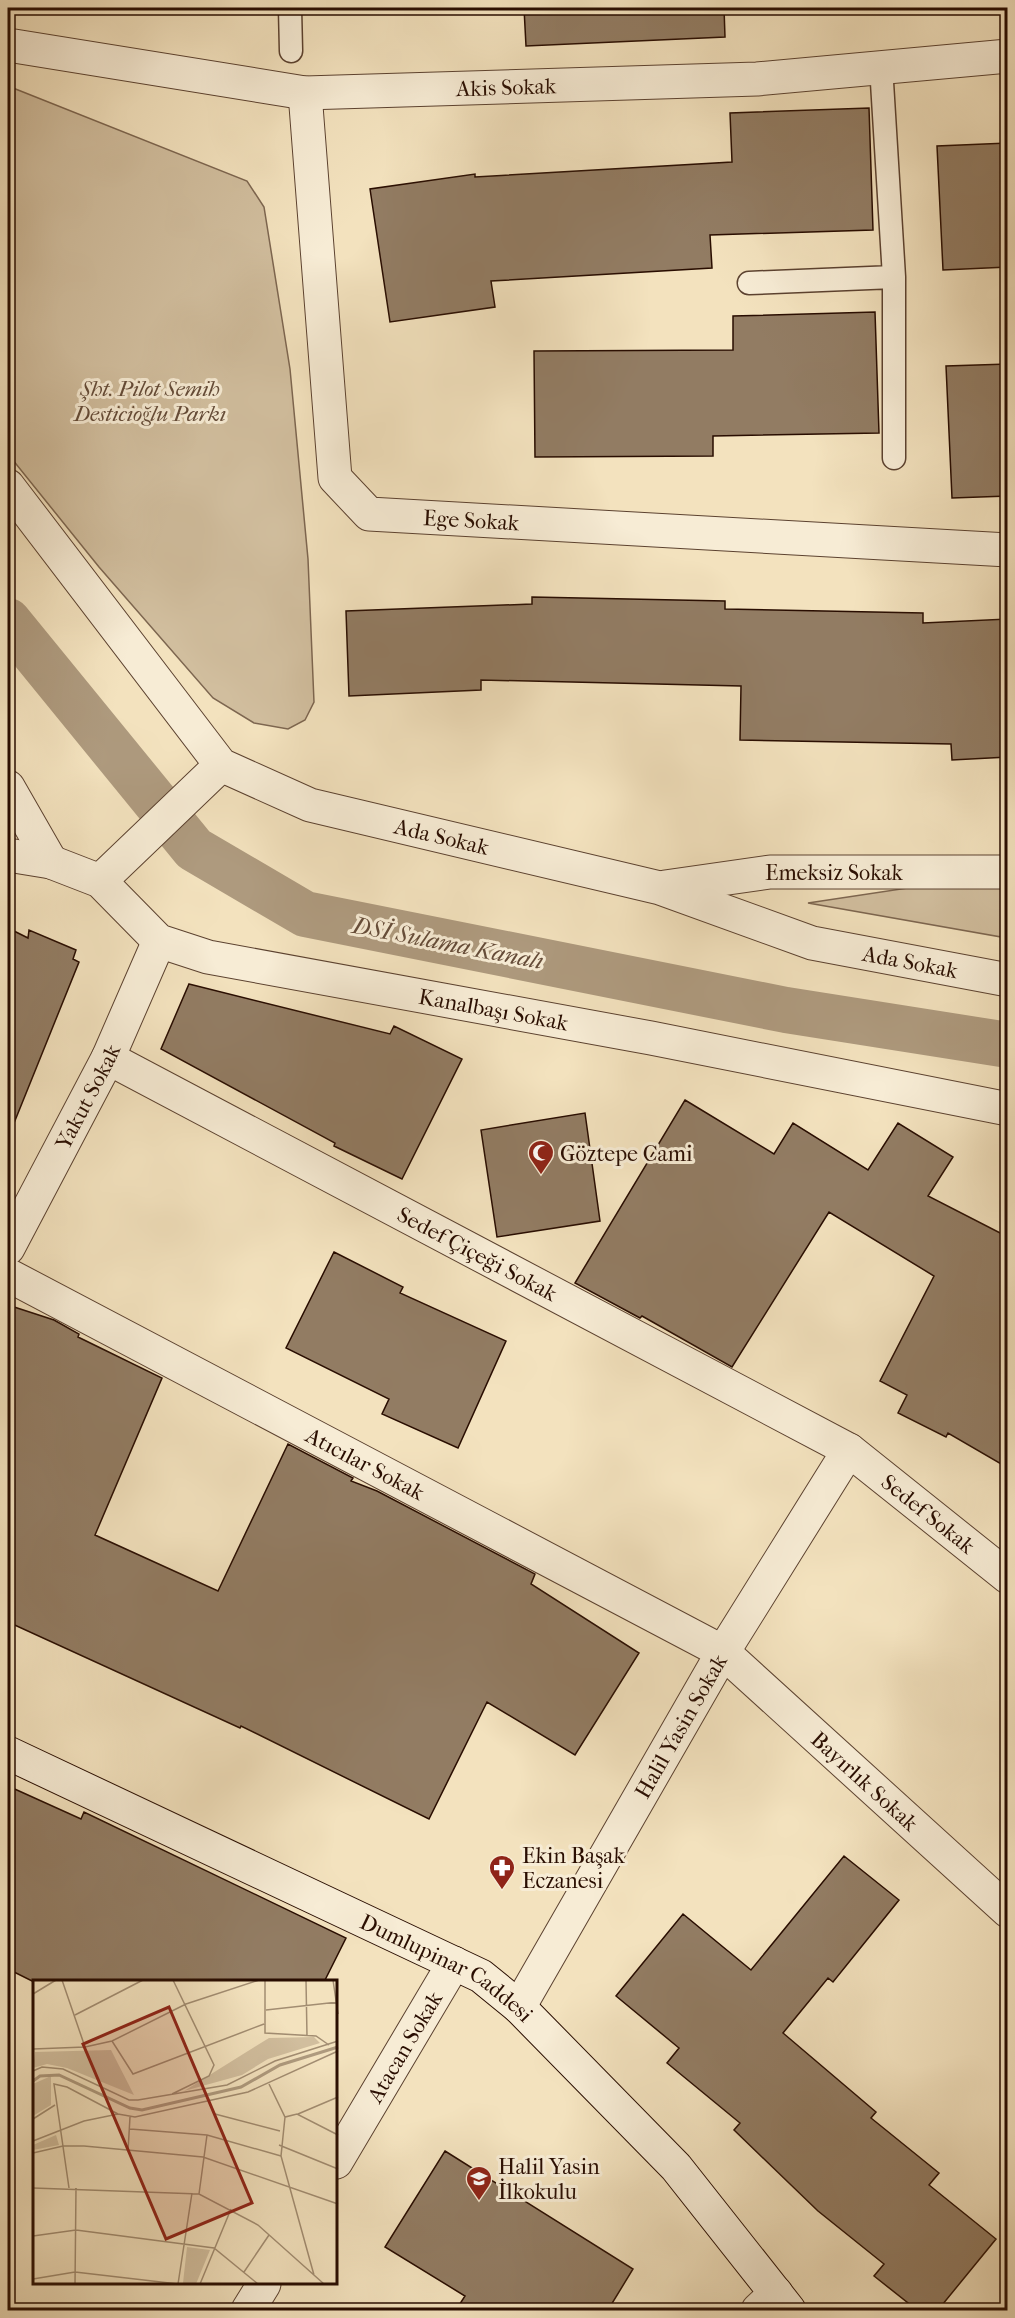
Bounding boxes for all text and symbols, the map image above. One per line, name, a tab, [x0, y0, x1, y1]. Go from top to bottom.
street label: Akis Sokak	[455, 73, 557, 102]
park label: Şht. Pilot Semih Desticioğlu Parkı	[72, 376, 226, 427]
street label: Ege Sokak	[422, 505, 520, 536]
street label: Ada Sokak	[391, 813, 492, 861]
street label: Emeksiz Sokak	[765, 860, 904, 886]
water label: DSİ Sulama Kanalı	[348, 910, 546, 975]
street label: Ada Sokak	[859, 941, 961, 984]
street label: Kanalbaşı Sokak	[416, 984, 571, 1037]
street label: Yakut Sokak	[50, 1040, 127, 1155]
mosque icon: Göztepe Cami	[526, 1138, 556, 1176]
place label: Göztepe Cami	[560, 1141, 693, 1167]
street label: Sedef Çiçeği Sokak	[393, 1201, 562, 1308]
street label: Atıcılar Sokak	[300, 1422, 429, 1506]
street label: Sedef Sokak	[876, 1469, 980, 1560]
street label: Halil Yasin Sokak	[630, 1649, 733, 1803]
street label: Bayırlık Sokak	[805, 1727, 924, 1837]
place label: Ekin Başak Eczanesi	[522, 1843, 626, 1894]
pharmacy icon: Ekin Başak Eczanesi	[487, 1853, 517, 1891]
street label: Dumlupinar Caddesi	[356, 1909, 538, 2028]
inset map	[33, 1980, 338, 2285]
street label: Atacan Sokak	[362, 1986, 449, 2108]
place label: Halil Yasin İlkokulu	[498, 2154, 600, 2205]
school or university icon: Halil Yasin İlkokulu	[464, 2164, 494, 2202]

